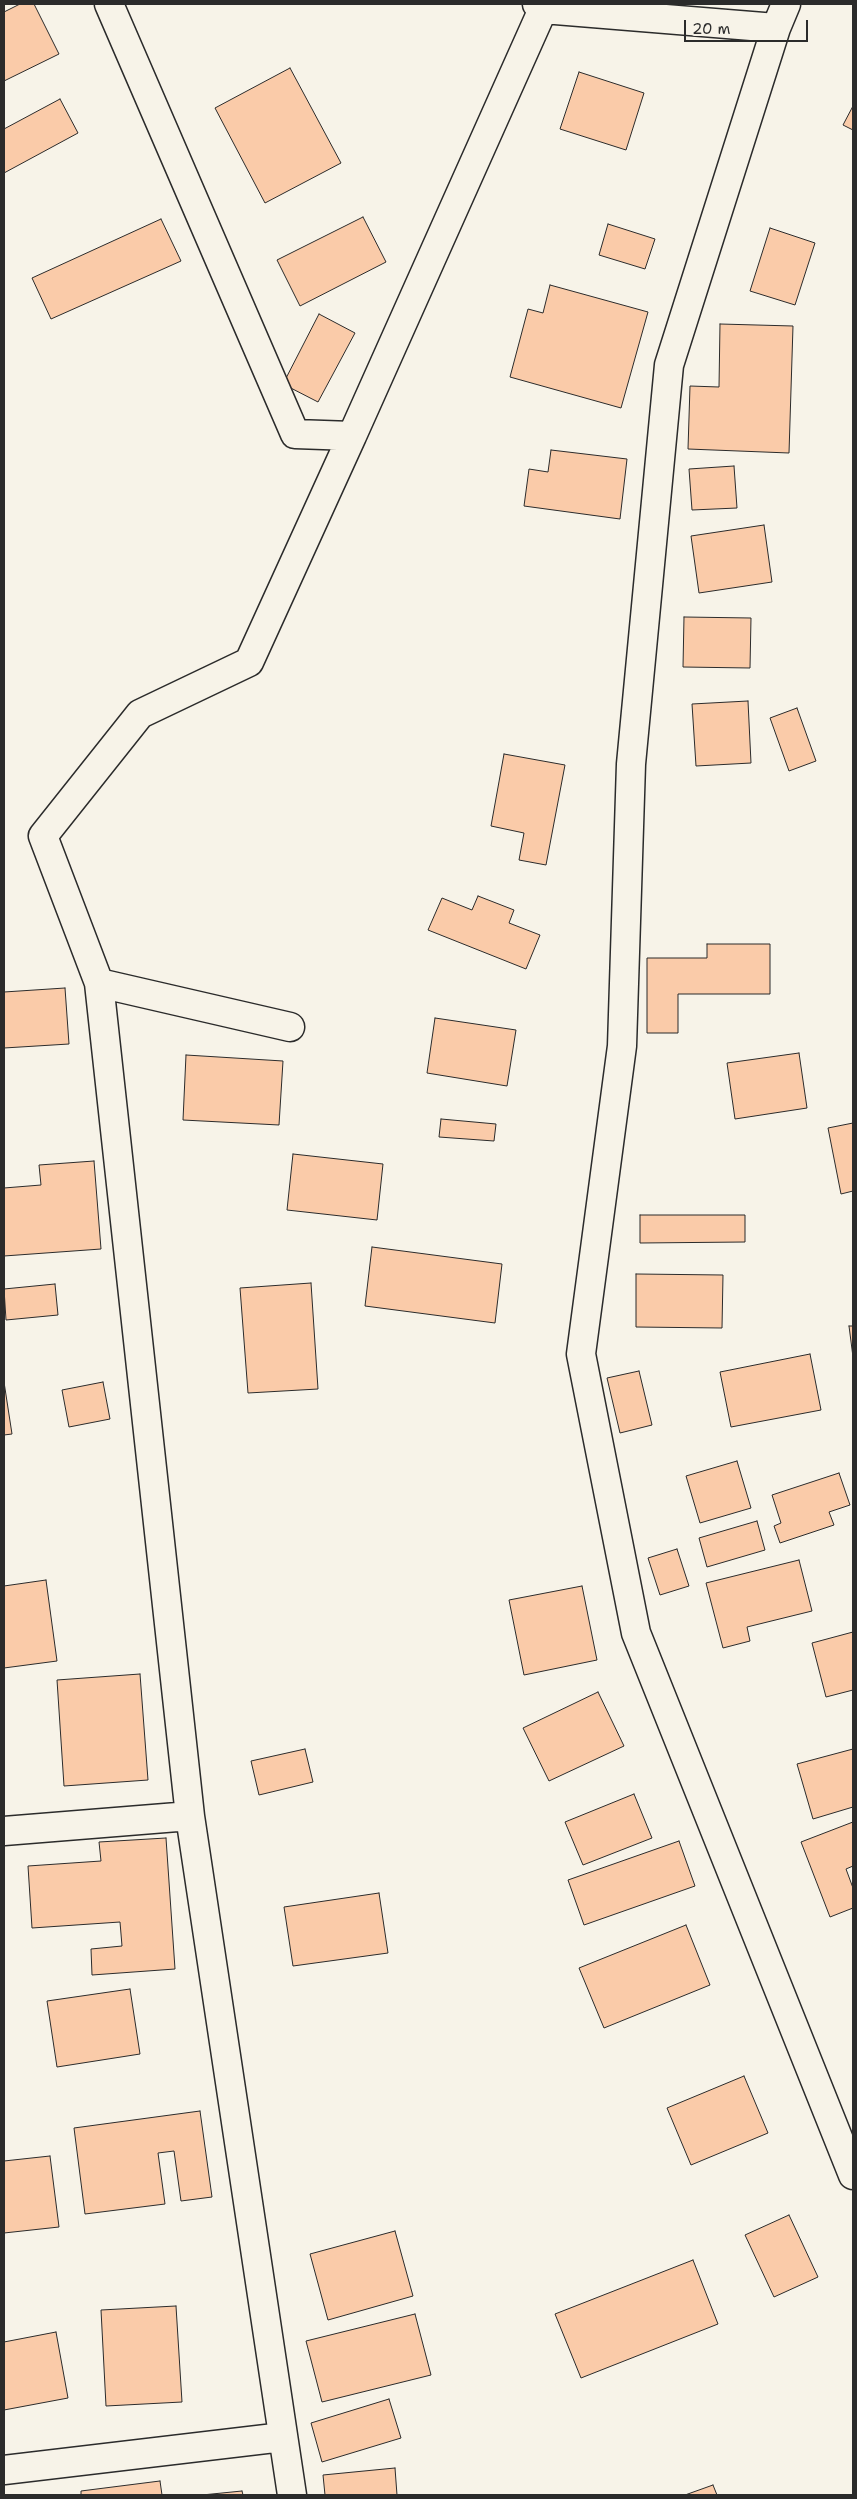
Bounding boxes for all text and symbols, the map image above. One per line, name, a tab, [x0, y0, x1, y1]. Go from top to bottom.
scale bar	[687, 10, 811, 42]
text: 20 m	[692, 19, 731, 39]

